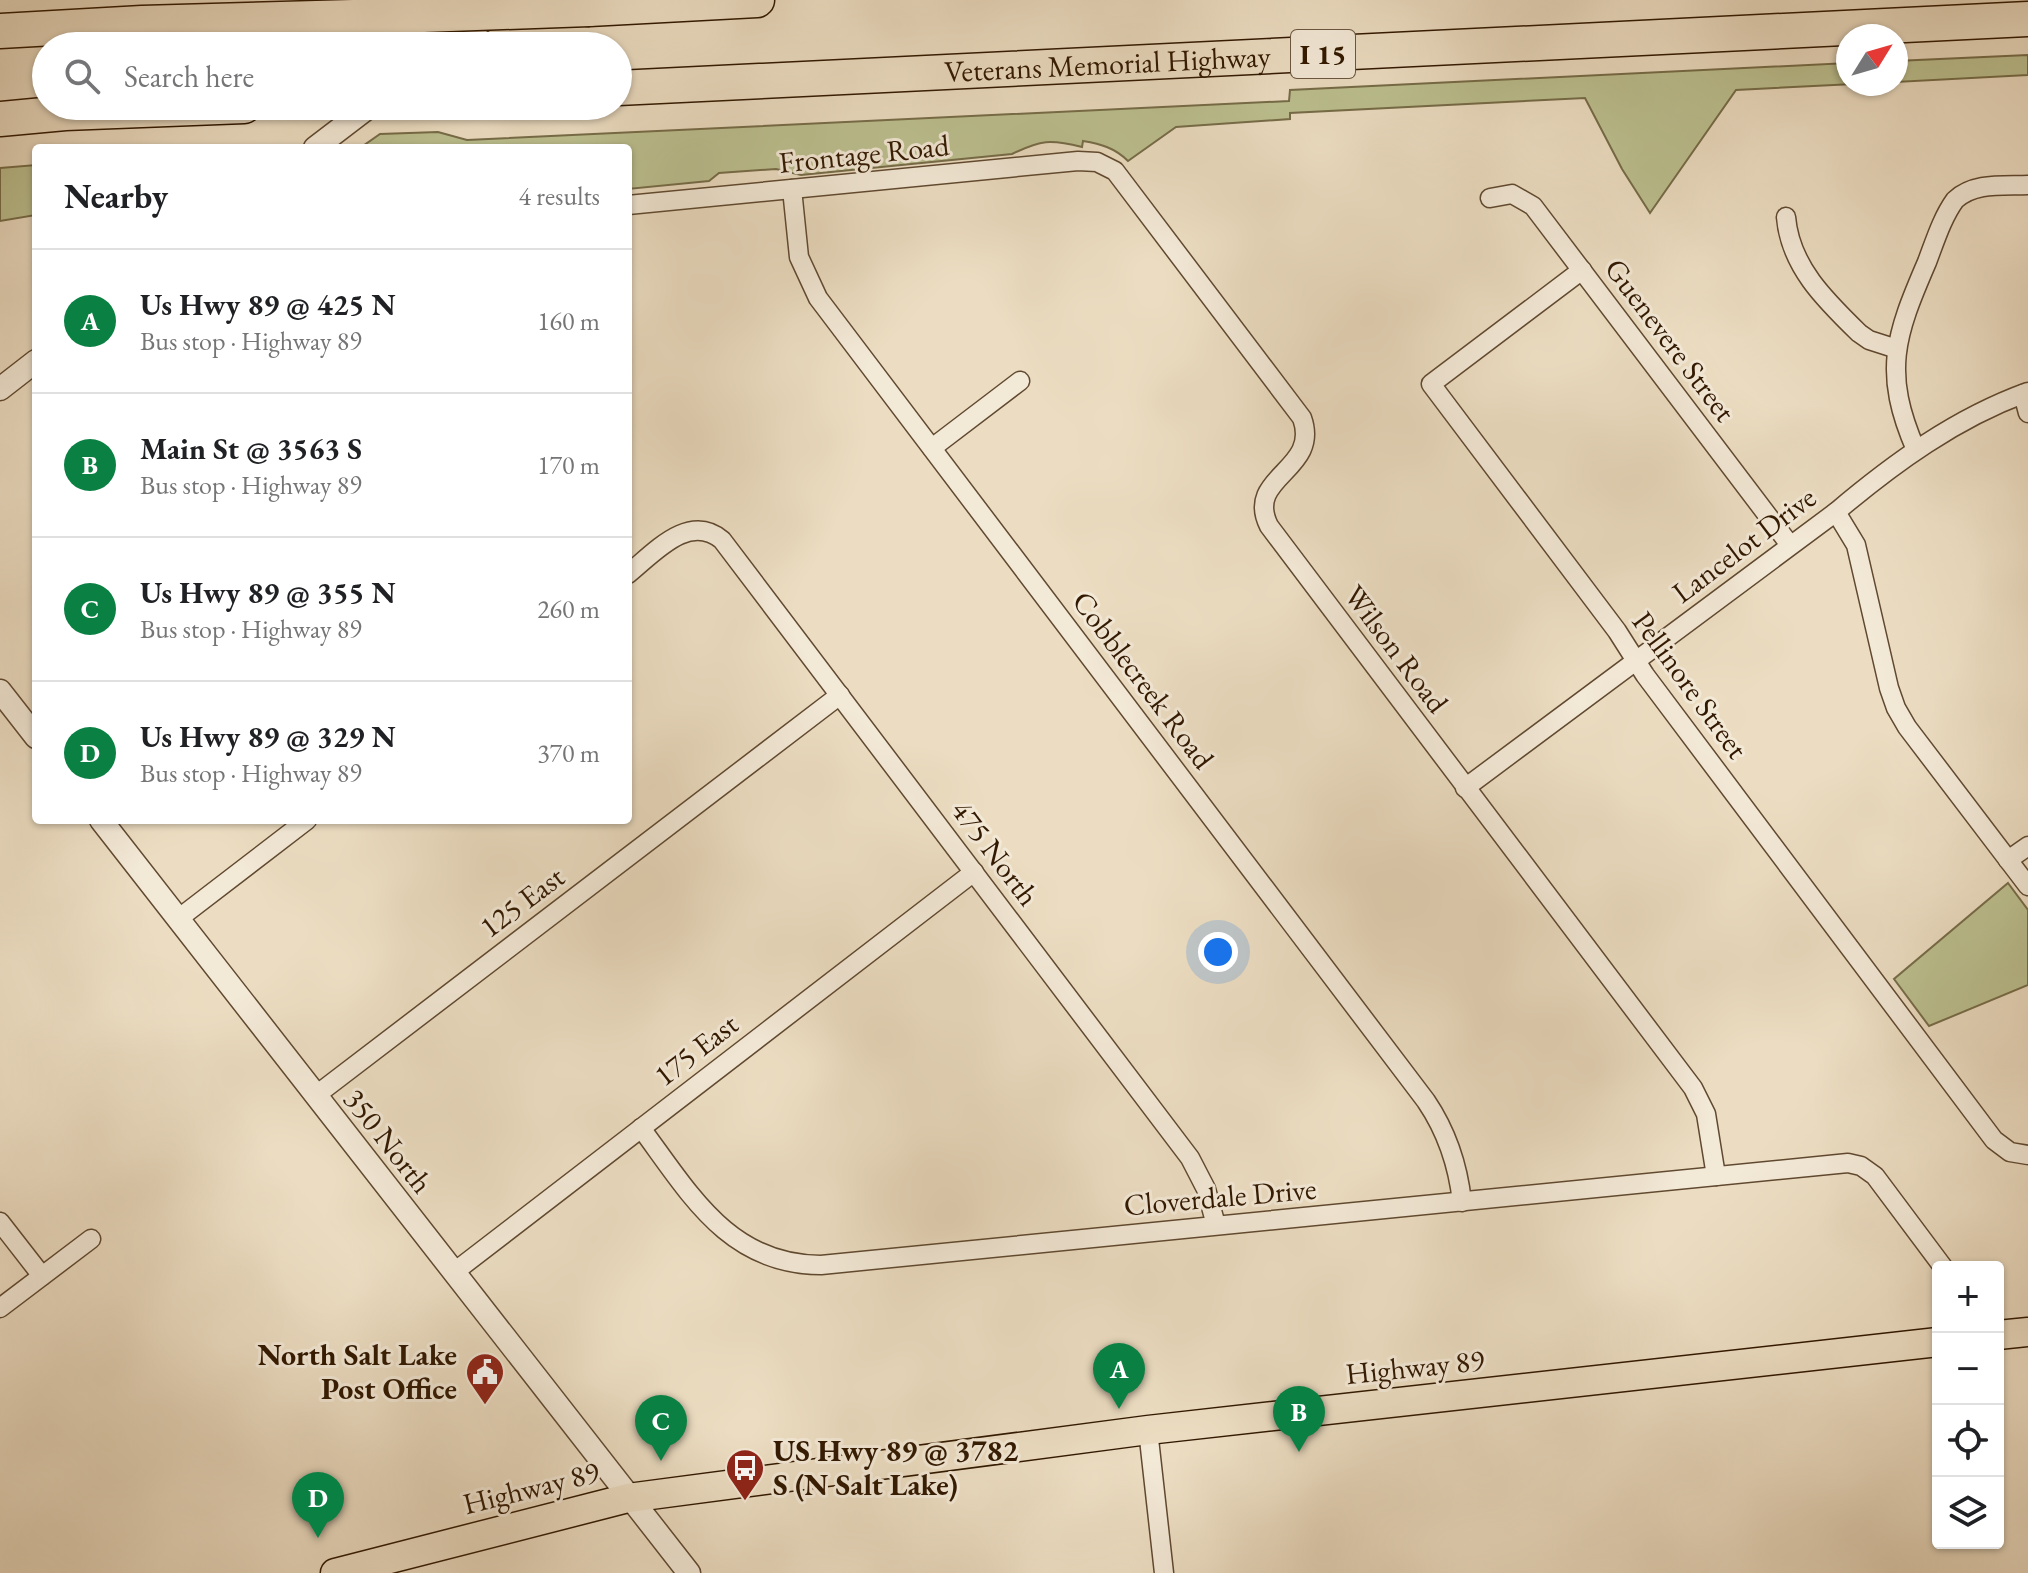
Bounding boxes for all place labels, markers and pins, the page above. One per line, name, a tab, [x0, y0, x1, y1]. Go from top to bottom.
place label: North Salt Lake Post Office	[257, 1335, 457, 1408]
pin: A	[1093, 1343, 1145, 1409]
public building icon: North Salt Lake Post Office	[464, 1351, 506, 1406]
pin: B	[1273, 1386, 1325, 1452]
pin: C	[635, 1395, 687, 1461]
place label: US Hwy 89 @ 3782 S (N Salt Lake)	[773, 1431, 1018, 1504]
bus stop icon: US Hwy 89 @ 3782 S (N Salt Lake)	[724, 1447, 766, 1502]
pin: D	[292, 1472, 344, 1538]

